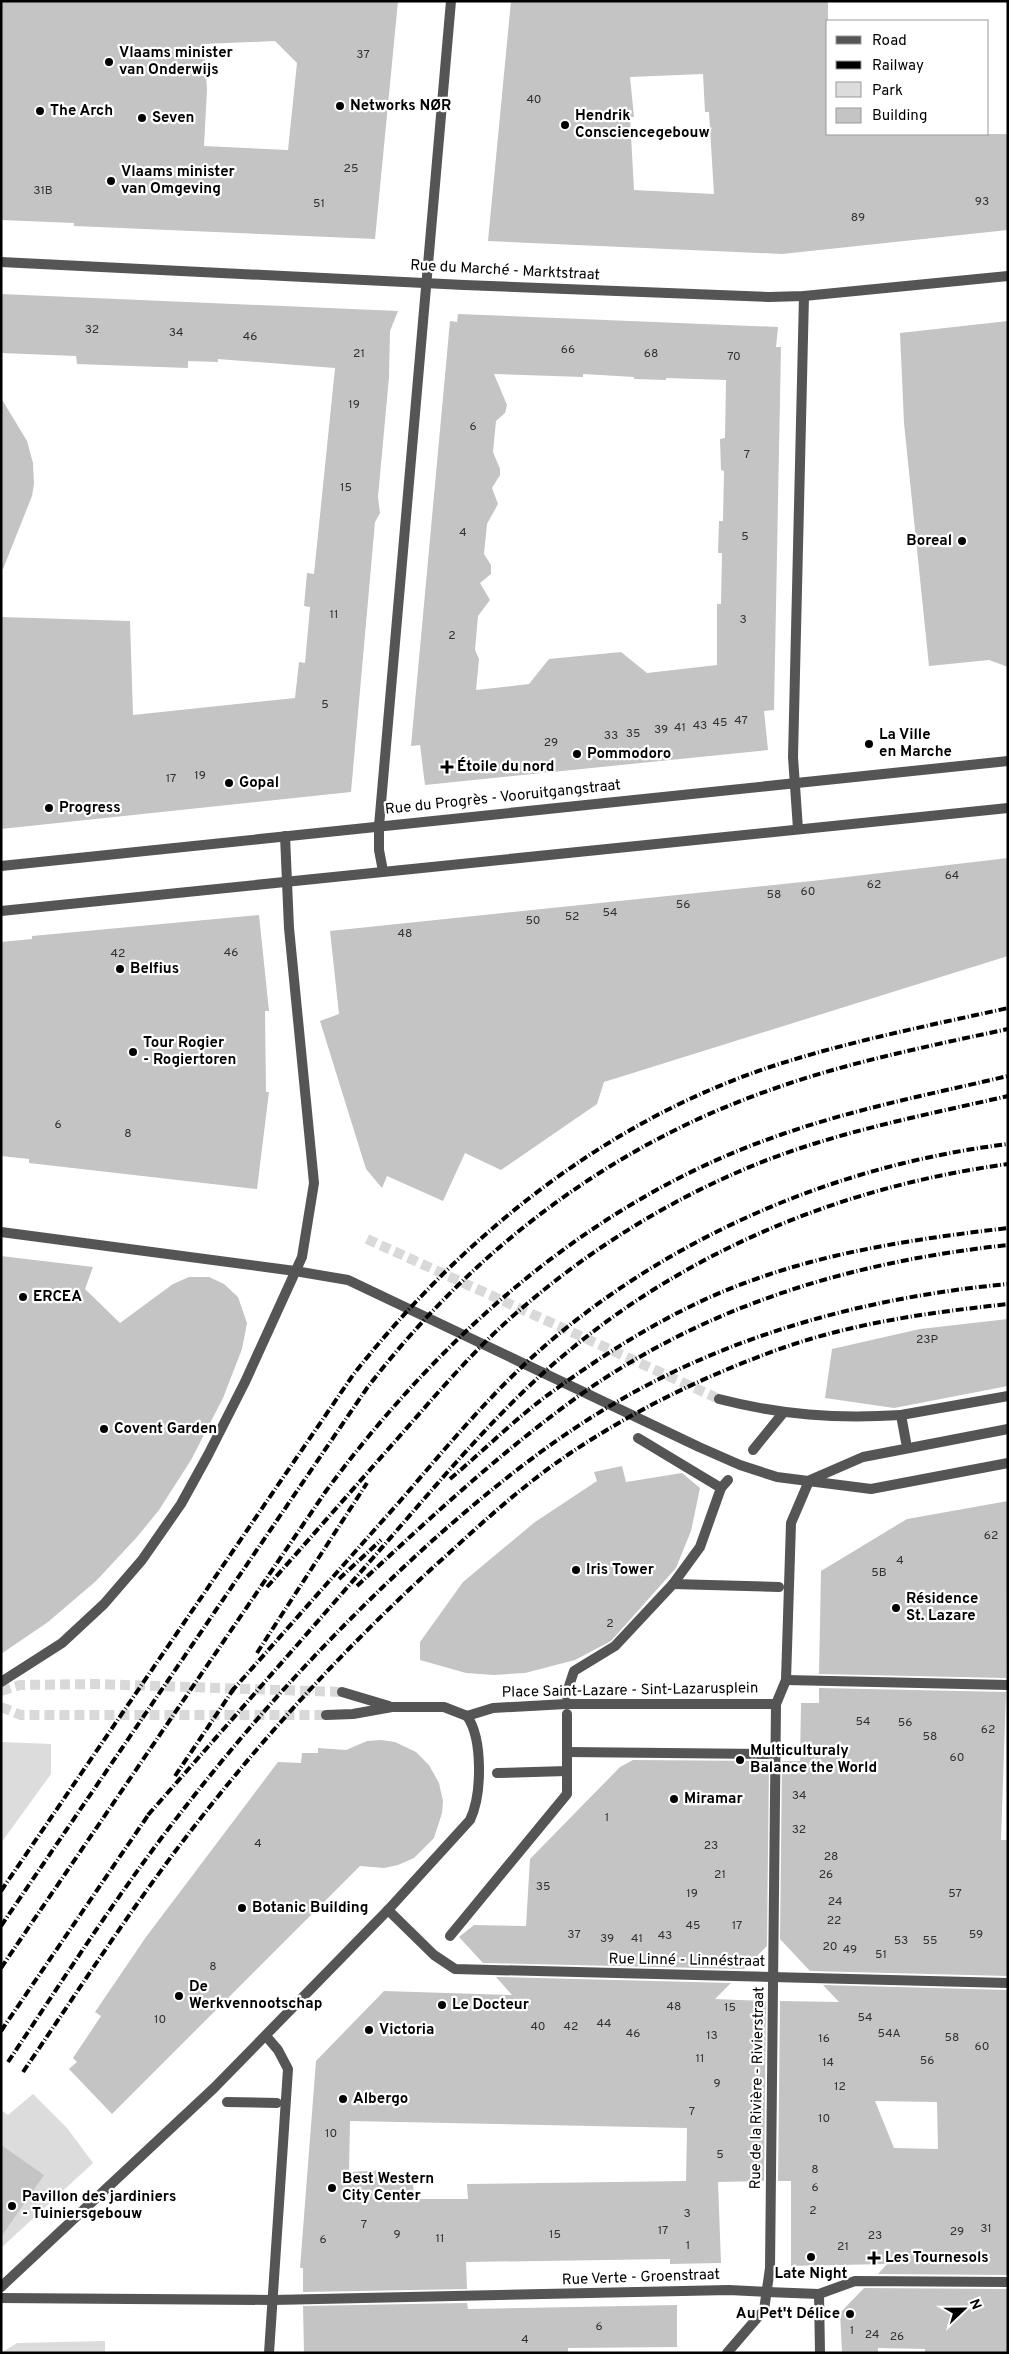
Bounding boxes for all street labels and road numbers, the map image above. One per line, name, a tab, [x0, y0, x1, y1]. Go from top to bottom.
street label: Rue du Marché - Marktstraat	[410, 257, 600, 285]
street label: Rue du Progrès - Vooruitgangstraat	[384, 776, 622, 820]
street label: Place Saint-Lazare - Sint-Lazarusplein	[502, 1679, 758, 1703]
street label: Rue Linné - Linnéstraat	[608, 1950, 766, 1972]
street label: Rue de la Rivière - Rivierstraat	[747, 1986, 769, 2190]
street label: Rue Verte - Groenstraat	[562, 2266, 720, 2290]

